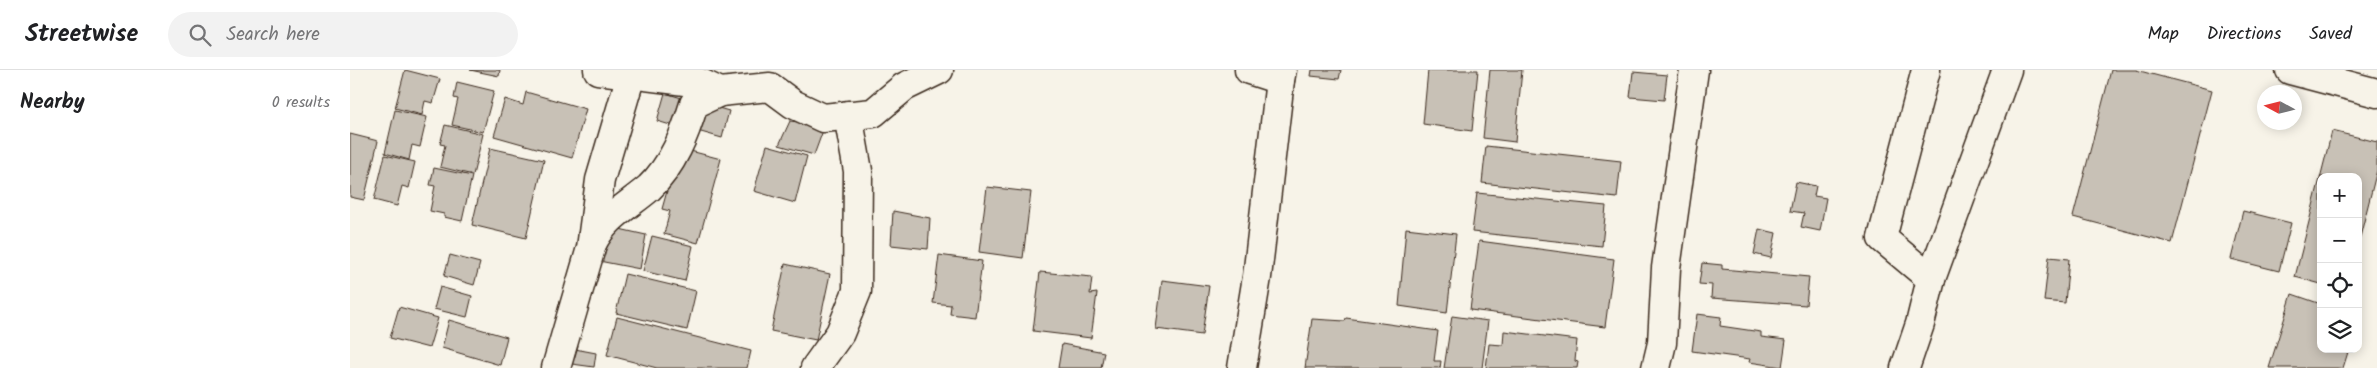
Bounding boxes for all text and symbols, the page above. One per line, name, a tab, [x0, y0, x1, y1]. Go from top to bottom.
search box	[168, 12, 518, 57]
text: Streetwise	[25, 15, 138, 54]
text: Search here	[226, 20, 320, 50]
text: Map	[2147, 20, 2179, 49]
text: Directions	[2207, 20, 2281, 49]
text: Saved	[2309, 20, 2352, 49]
icon: search	[186, 21, 214, 49]
north arrow	[2257, 85, 2302, 130]
text: Nearby	[20, 86, 85, 119]
text: 0 results	[272, 90, 330, 115]
map controls	[2317, 173, 2362, 353]
button: +	[2317, 173, 2362, 218]
button: −	[2317, 218, 2362, 263]
button: locate	[2317, 263, 2362, 308]
button: layers	[2317, 308, 2362, 353]

